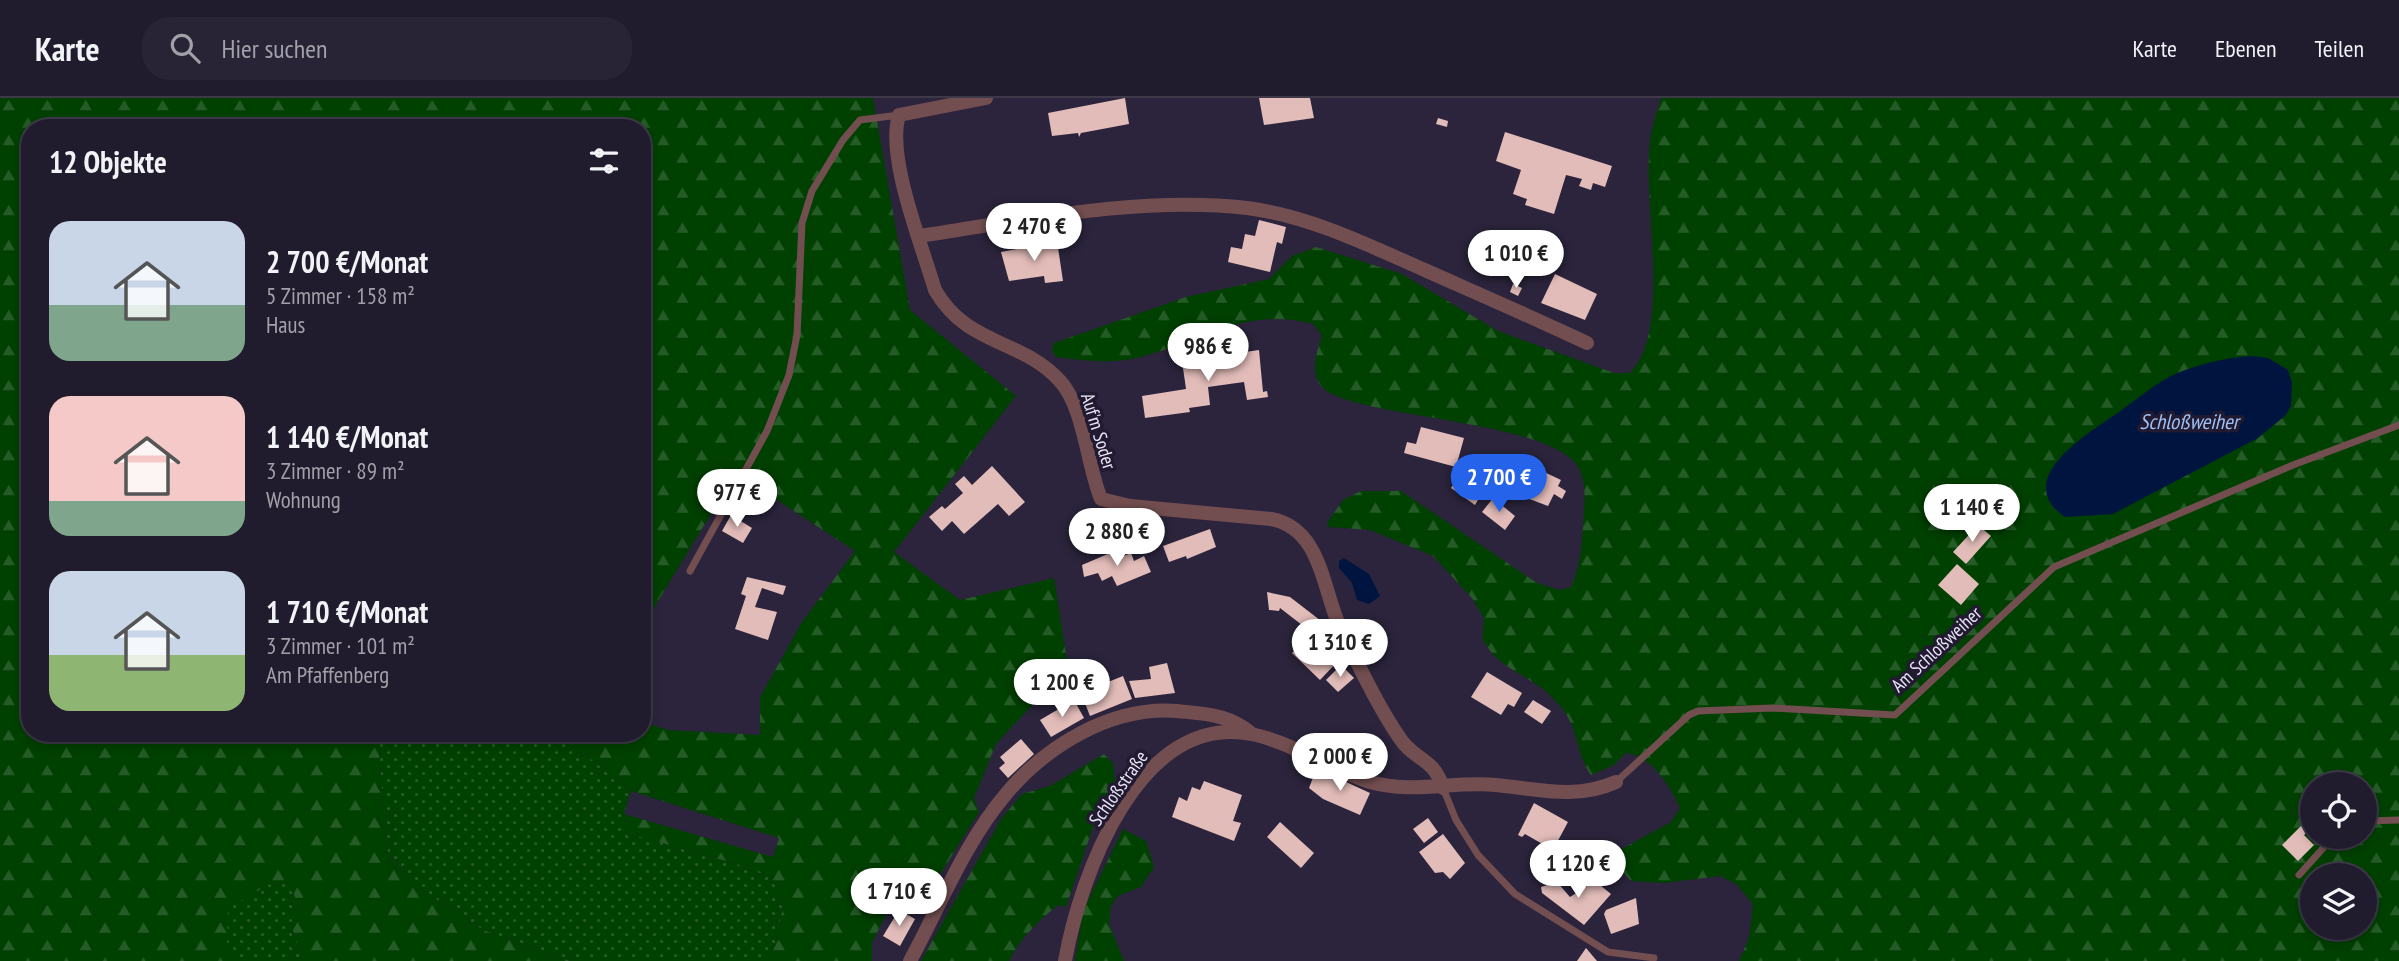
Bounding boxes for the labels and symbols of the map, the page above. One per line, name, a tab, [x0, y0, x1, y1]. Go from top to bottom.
pin: 2 470 €	[969, 204, 1099, 263]
pin: 1 010 €	[1451, 230, 1581, 290]
pin: 986 €	[1159, 324, 1257, 383]
street label: Auf'm Soder	[1076, 390, 1122, 473]
water label: Schloßweiher	[2139, 408, 2242, 435]
pin: 2 700 €	[1434, 454, 1564, 514]
pin: 977 €	[688, 470, 786, 529]
pin: 1 140 €	[1907, 484, 2037, 544]
pin: 2 880 €	[1052, 508, 1182, 568]
street label: Am Schloßweiher	[1886, 600, 1987, 697]
pin: 1 310 €	[1275, 620, 1405, 679]
pin: 1 200 €	[997, 660, 1127, 719]
pin: 2 000 €	[1275, 734, 1405, 793]
street label: Schloßstraße	[1083, 745, 1153, 830]
pin: 1 120 €	[1513, 840, 1643, 900]
pin: 1 710 €	[834, 868, 964, 928]

